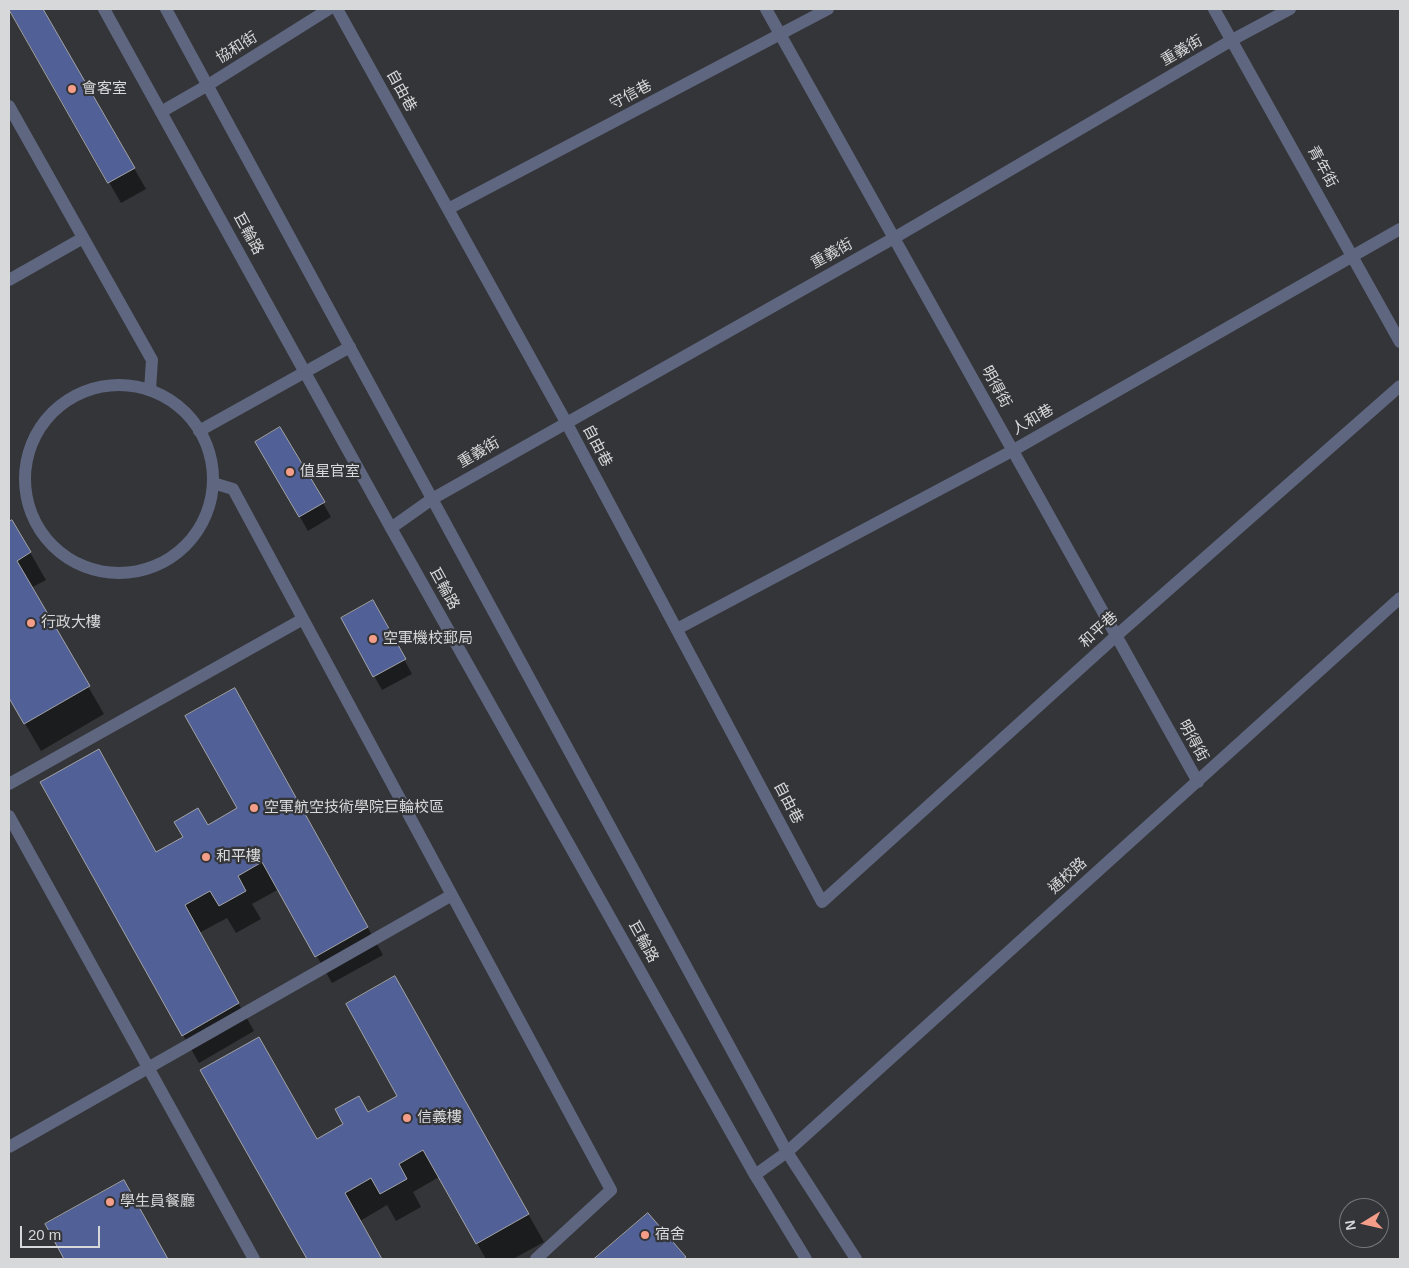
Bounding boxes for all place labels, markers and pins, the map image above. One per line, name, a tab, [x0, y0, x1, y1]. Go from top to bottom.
place label: 會客室	[82, 80, 127, 98]
marker: 會客室	[66, 83, 78, 95]
place label: 值星官室	[300, 463, 360, 481]
marker: 值星官室	[284, 466, 296, 478]
place label: 行政大樓	[41, 614, 101, 632]
marker: 行政大樓	[25, 617, 37, 629]
place label: 空軍機校郵局	[383, 630, 473, 648]
marker: 空軍機校郵局	[367, 633, 379, 645]
place label: 空軍航空技術學院巨輪校區	[264, 799, 444, 817]
marker: 空軍航空技術學院巨輪校區	[248, 802, 260, 814]
place label: 和平樓	[216, 848, 261, 866]
marker: 和平樓	[200, 851, 212, 863]
place label: 信義樓	[417, 1109, 462, 1127]
marker: 信義樓	[401, 1112, 413, 1124]
place label: 學生員餐廳	[120, 1193, 195, 1211]
marker: 學生員餐廳	[104, 1196, 116, 1208]
place label: 宿舍	[655, 1226, 685, 1244]
marker: 宿舍	[639, 1229, 651, 1241]

